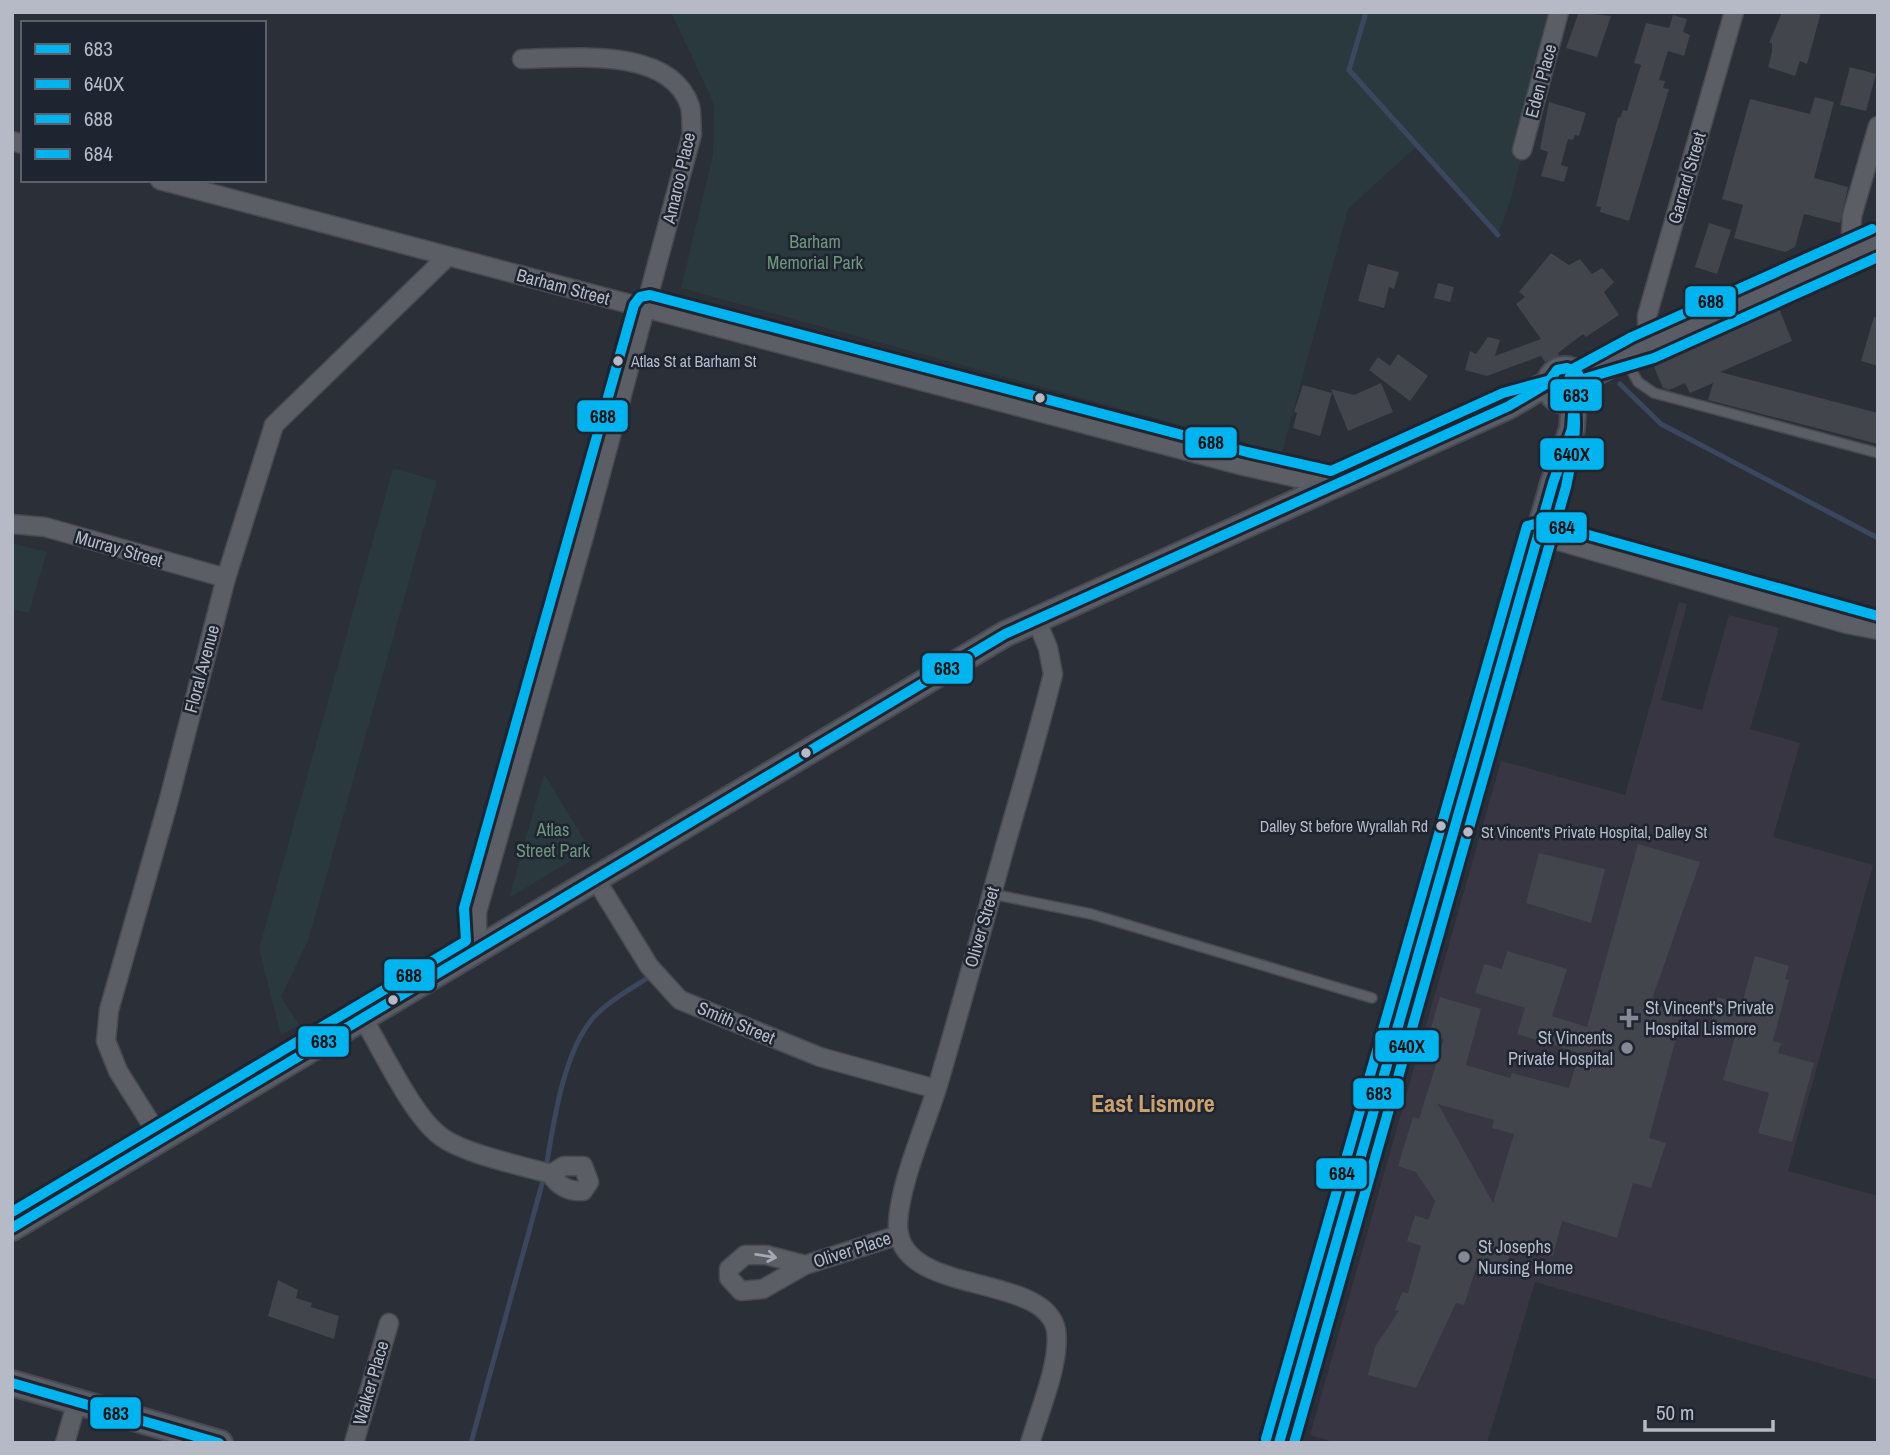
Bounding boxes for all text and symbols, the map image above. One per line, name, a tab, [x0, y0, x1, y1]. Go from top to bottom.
legend	[21, 21, 266, 182]
text: 683	[84, 34, 113, 63]
street label: Eden Place	[1519, 41, 1562, 121]
text: 640X	[84, 69, 125, 98]
text: 688	[84, 104, 113, 133]
street label: Garrard Street	[1662, 129, 1712, 227]
street label: Amaroo Place	[656, 130, 701, 227]
text: 684	[84, 139, 113, 168]
park label: Barham Memorial Park	[767, 229, 864, 275]
street label: Barham Street	[514, 262, 612, 311]
line badge: 688	[1684, 285, 1737, 318]
text: 688	[1698, 288, 1724, 314]
place label: Atlas St at Barham St	[630, 350, 757, 372]
marker: Atlas St at Barham St	[611, 354, 625, 368]
line badge: 683	[1549, 378, 1603, 412]
text: 683	[1563, 382, 1589, 408]
unlabelled marker	[1033, 391, 1047, 405]
line badge: 688	[576, 399, 629, 433]
text: 688	[590, 403, 616, 429]
line badge: 688	[1184, 426, 1238, 459]
text: 688	[1198, 429, 1224, 455]
line badge: 640X	[1539, 437, 1605, 471]
text: 640X	[1554, 441, 1591, 467]
line badge: 684	[1535, 511, 1588, 544]
text: 684	[1549, 514, 1575, 540]
street label: Murray Street	[73, 524, 166, 573]
street label: Floral Avenue	[178, 622, 225, 716]
line badge: 683	[921, 652, 974, 685]
text: 683	[934, 655, 960, 681]
unlabelled marker	[799, 746, 813, 760]
place label: Dalley St before Wyrallah Rd	[1260, 815, 1428, 837]
park label: Atlas Street Park	[516, 817, 591, 863]
marker: Dalley St before Wyrallah Rd	[1434, 819, 1448, 833]
place label: St Vincent's Private Hospital, Dalley St	[1481, 821, 1708, 843]
marker: St Vincent's Private Hospital, Dalley St	[1461, 825, 1475, 839]
street label: Oliver Street	[958, 884, 1005, 970]
line badge: 688	[383, 958, 436, 992]
text: 688	[396, 962, 422, 988]
unlabelled marker	[386, 993, 400, 1007]
street label: Smith Street	[694, 995, 779, 1050]
place label: St Vincent's Private Hospital Lismore	[1645, 995, 1774, 1041]
marker: St Vincent's Private Hospital Lismore	[1619, 1008, 1639, 1028]
line badge: 683	[297, 1025, 350, 1058]
place label: St Vincents Private Hospital	[1508, 1025, 1613, 1071]
text: 683	[311, 1028, 337, 1054]
line badge: 640X	[1374, 1029, 1440, 1063]
text: 640X	[1389, 1033, 1426, 1059]
marker: St Vincents Private Hospital	[1619, 1040, 1635, 1056]
line badge: 683	[1352, 1077, 1405, 1110]
text: 683	[1366, 1080, 1392, 1106]
district label: East Lismore	[1091, 1087, 1215, 1119]
line badge: 684	[1315, 1157, 1368, 1190]
text: 684	[1329, 1160, 1355, 1186]
street label: Oliver Place	[810, 1225, 894, 1274]
place label: St Josephs Nursing Home	[1478, 1234, 1573, 1280]
marker: St Josephs Nursing Home	[1456, 1249, 1472, 1265]
one-way arrow	[754, 1250, 777, 1263]
street label: Walker Place	[347, 1338, 394, 1428]
scale bar	[1645, 1388, 1773, 1432]
line badge: 683	[89, 1396, 142, 1430]
text: 50 m	[1656, 1398, 1694, 1427]
text: 683	[103, 1400, 129, 1426]

